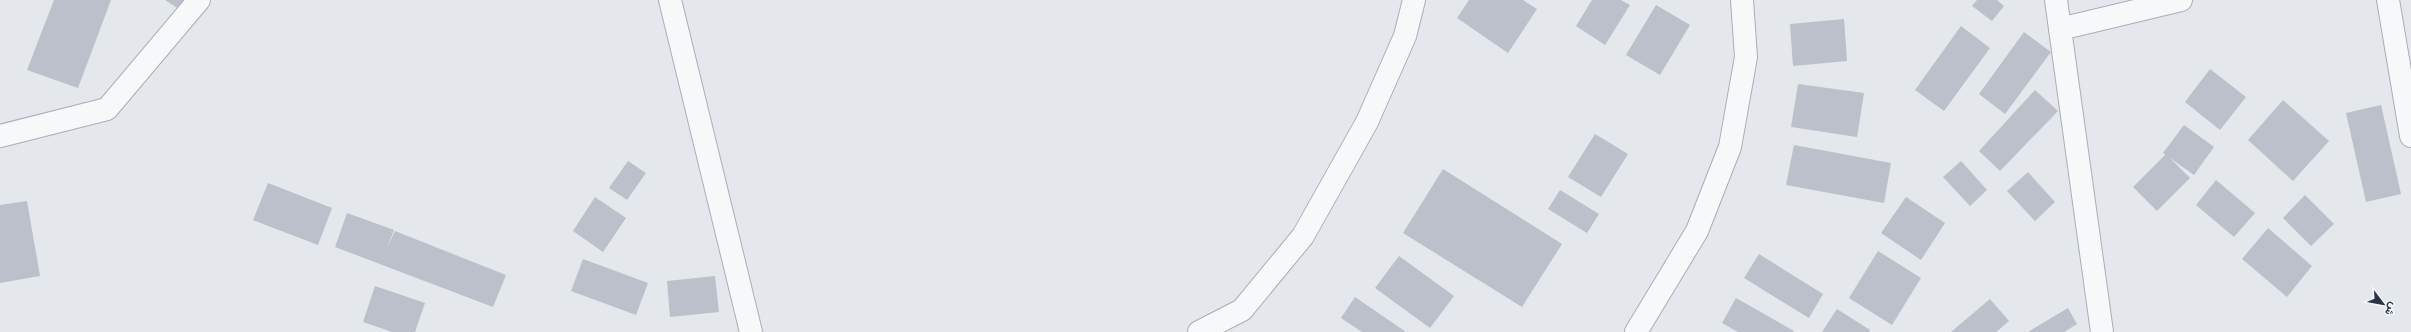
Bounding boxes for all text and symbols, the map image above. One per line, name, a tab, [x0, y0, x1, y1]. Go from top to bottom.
north arrow	[2363, 284, 2403, 324]
text: ش	[2382, 300, 2401, 319]

